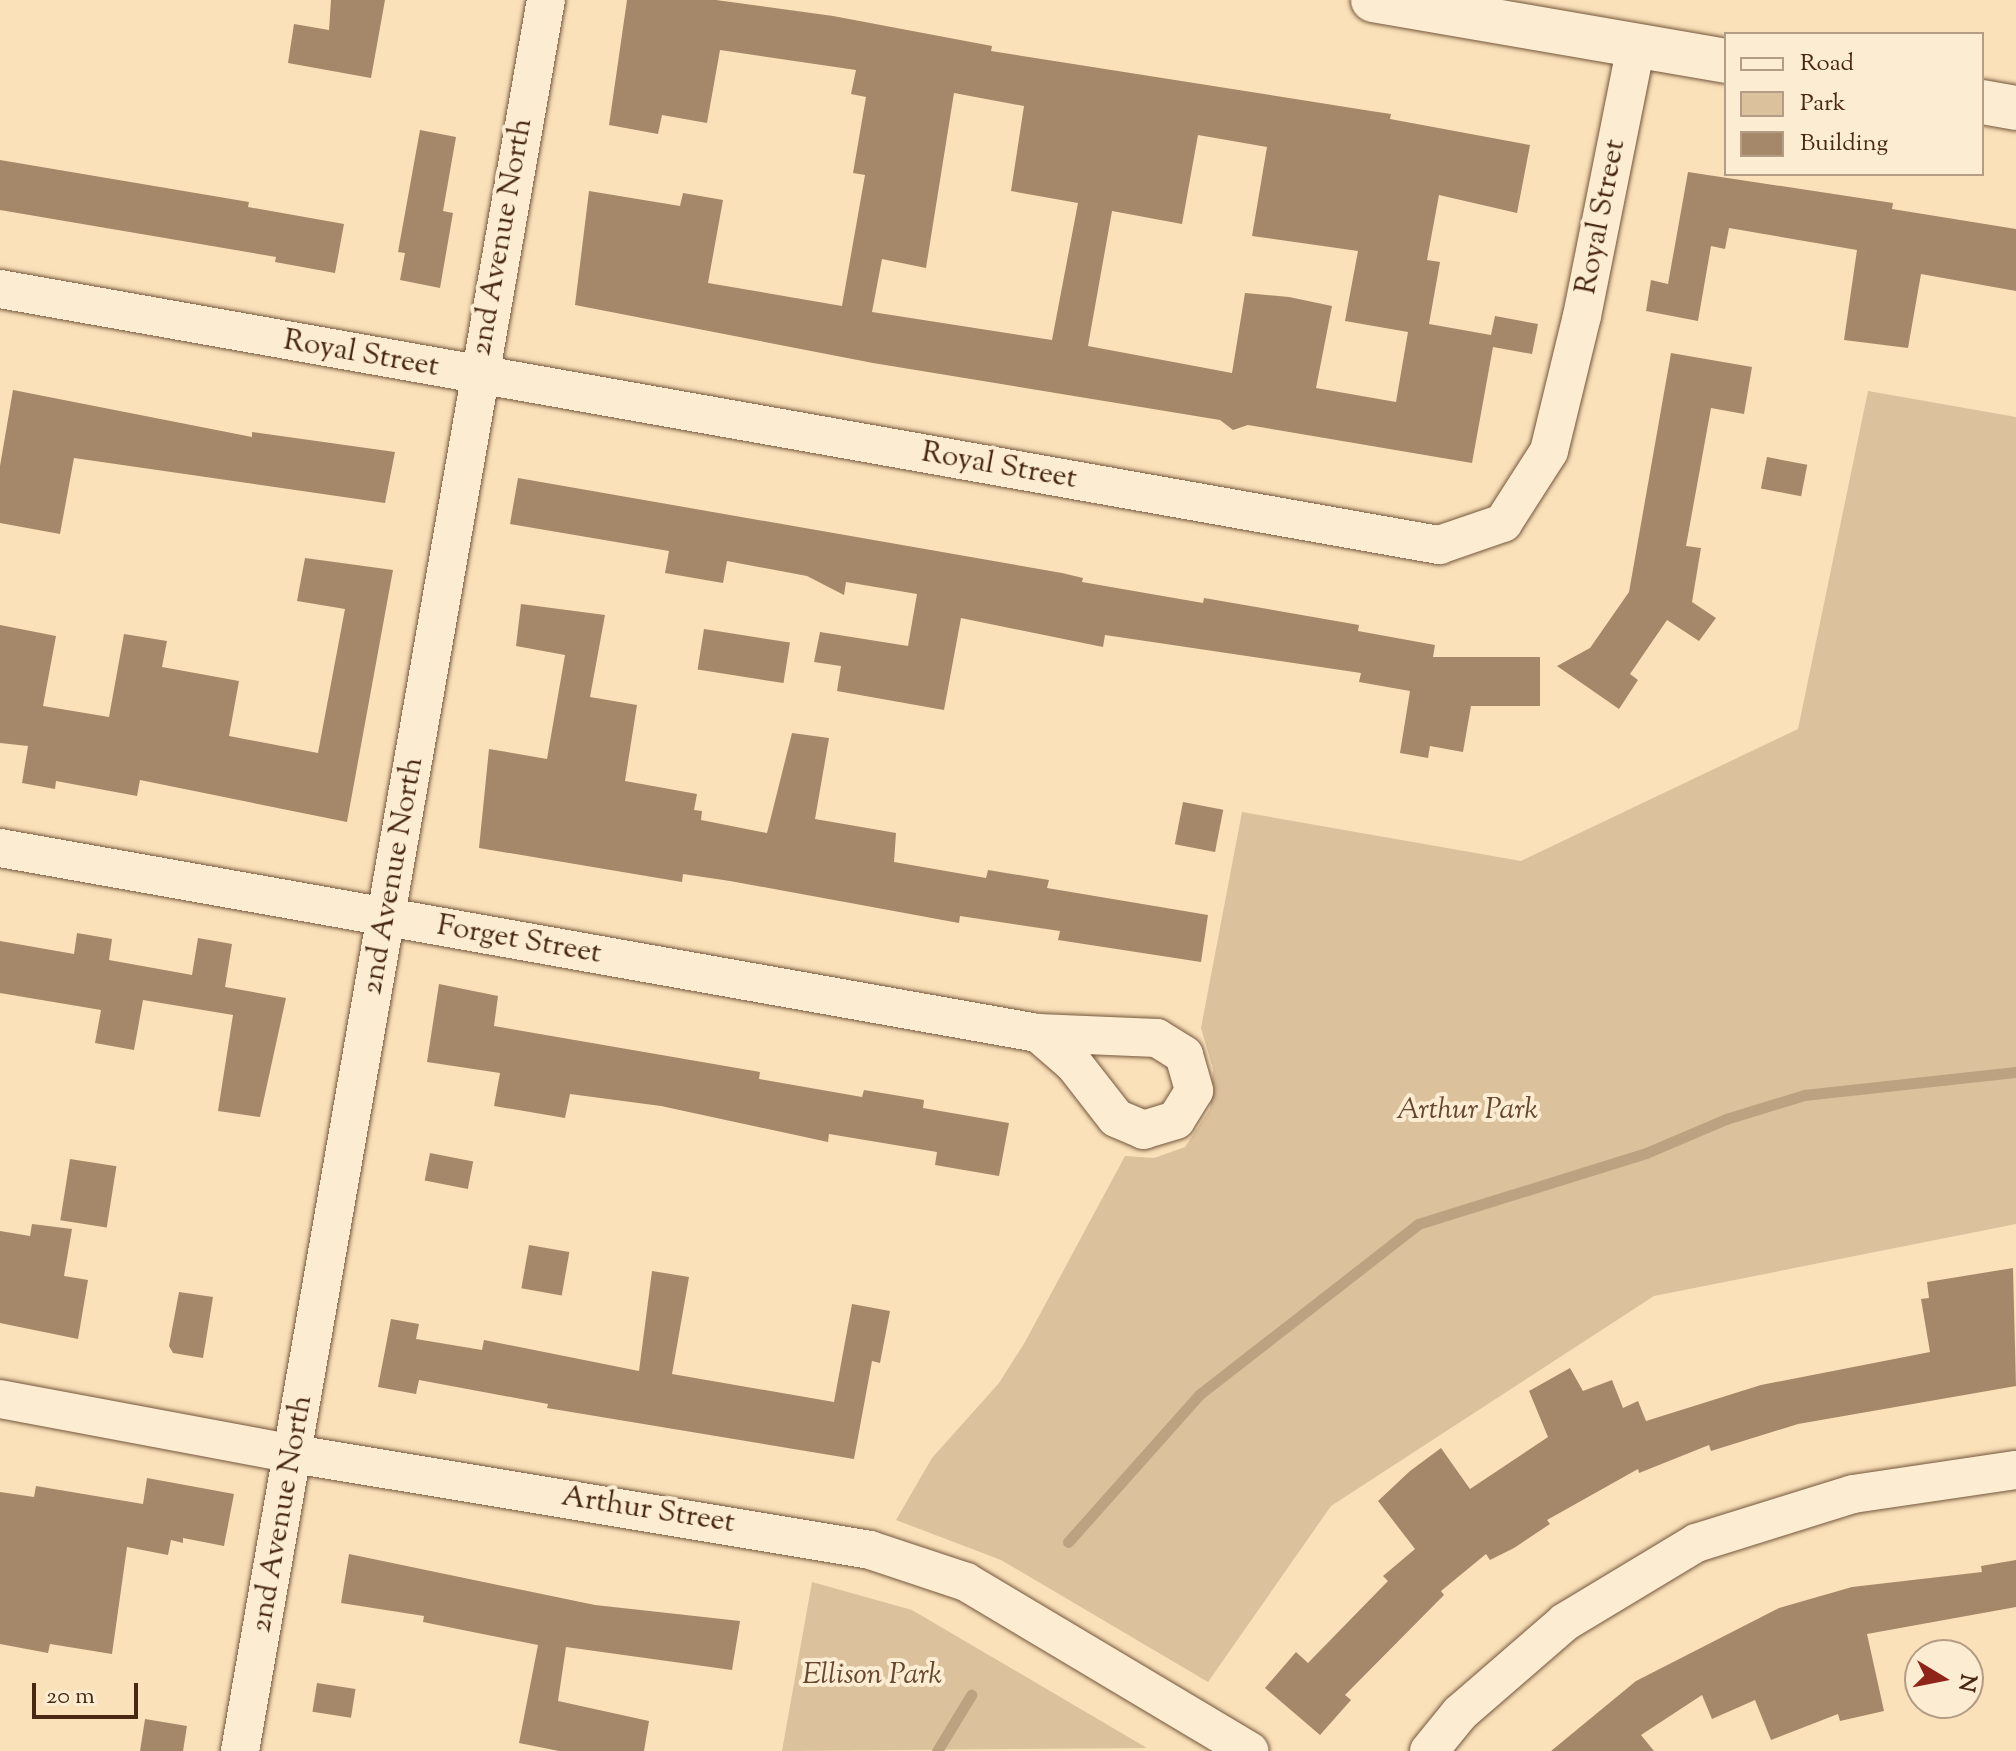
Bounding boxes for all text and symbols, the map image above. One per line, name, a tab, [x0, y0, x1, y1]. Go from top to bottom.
legend	[1724, 32, 1984, 176]
text: Road	[1800, 47, 1854, 81]
text: Park	[1800, 87, 1846, 121]
street label: 2nd Avenue North	[464, 115, 542, 359]
text: Building	[1800, 127, 1888, 161]
street label: Royal Street	[1569, 136, 1635, 298]
street label: Royal Street	[280, 324, 442, 386]
street label: Royal Street	[918, 436, 1080, 498]
street label: 2nd Avenue North	[355, 754, 433, 998]
street label: Forget Street	[434, 909, 604, 973]
park label: Arthur Park	[1396, 1093, 1538, 1129]
street label: 2nd Avenue North	[244, 1392, 322, 1636]
street label: Arthur Street	[559, 1480, 737, 1542]
north arrow	[1904, 1639, 1984, 1719]
park label: Ellison Park	[802, 1658, 942, 1694]
scale bar	[36, 1667, 142, 1717]
text: N	[1948, 1671, 1983, 1694]
text: 20 m	[46, 1680, 95, 1714]

